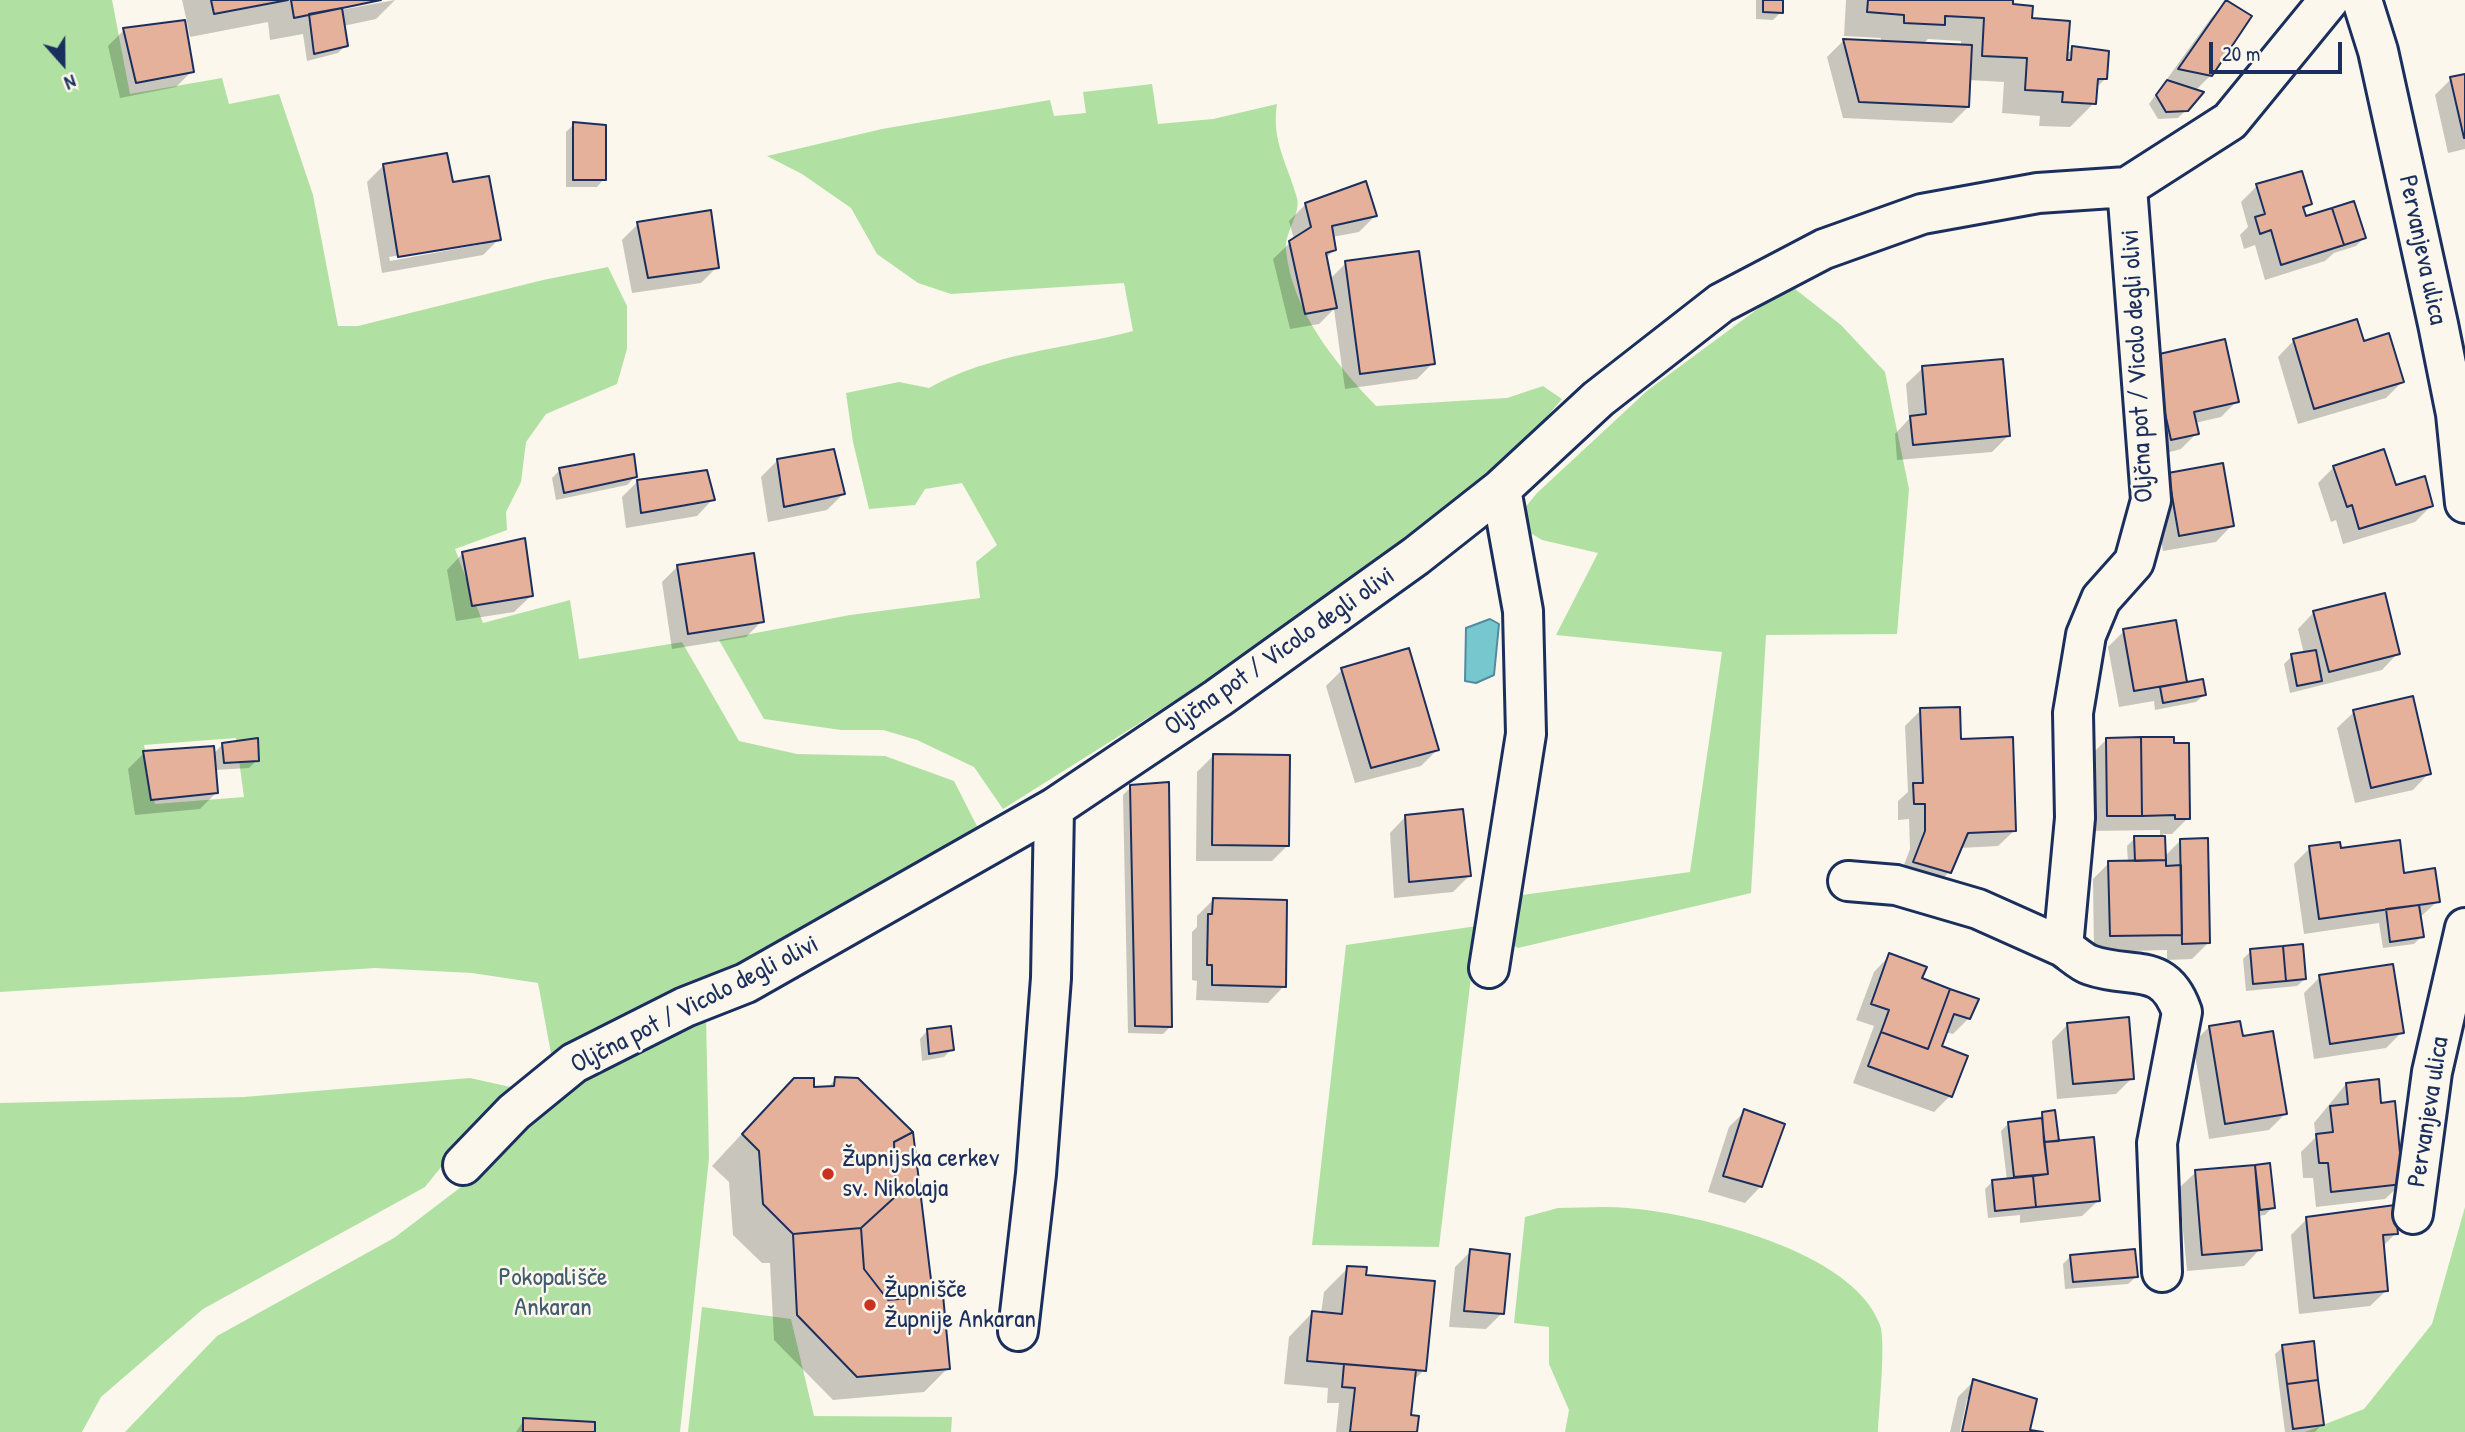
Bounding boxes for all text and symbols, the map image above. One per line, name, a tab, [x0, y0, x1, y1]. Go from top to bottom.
north arrow	[28, 28, 98, 98]
scale bar	[2213, 28, 2346, 72]
text: 20 m	[2222, 39, 2260, 68]
text: N	[61, 69, 80, 97]
street label: Pervanjeva ulica	[2391, 173, 2453, 327]
street label: Oljčna pot / Vicolo degli olivi	[2115, 229, 2161, 503]
street label: Oljčna pot / Vicolo degli olivi	[1159, 561, 1401, 743]
street label: Oljčna pot / Vicolo degli olivi	[566, 929, 824, 1081]
street label: Pervanjeva ulica	[2402, 1035, 2456, 1189]
place label: Župnijska cerkev sv. Nikolaja	[842, 1143, 999, 1204]
marker: Župnijska cerkev sv. Nikolaja	[820, 1166, 836, 1182]
park label: Pokopališče Ankaran	[499, 1262, 607, 1324]
place label: Župnišče Župnije Ankaran	[884, 1274, 1036, 1336]
marker: Župnišče Župnije Ankaran	[862, 1297, 878, 1313]

